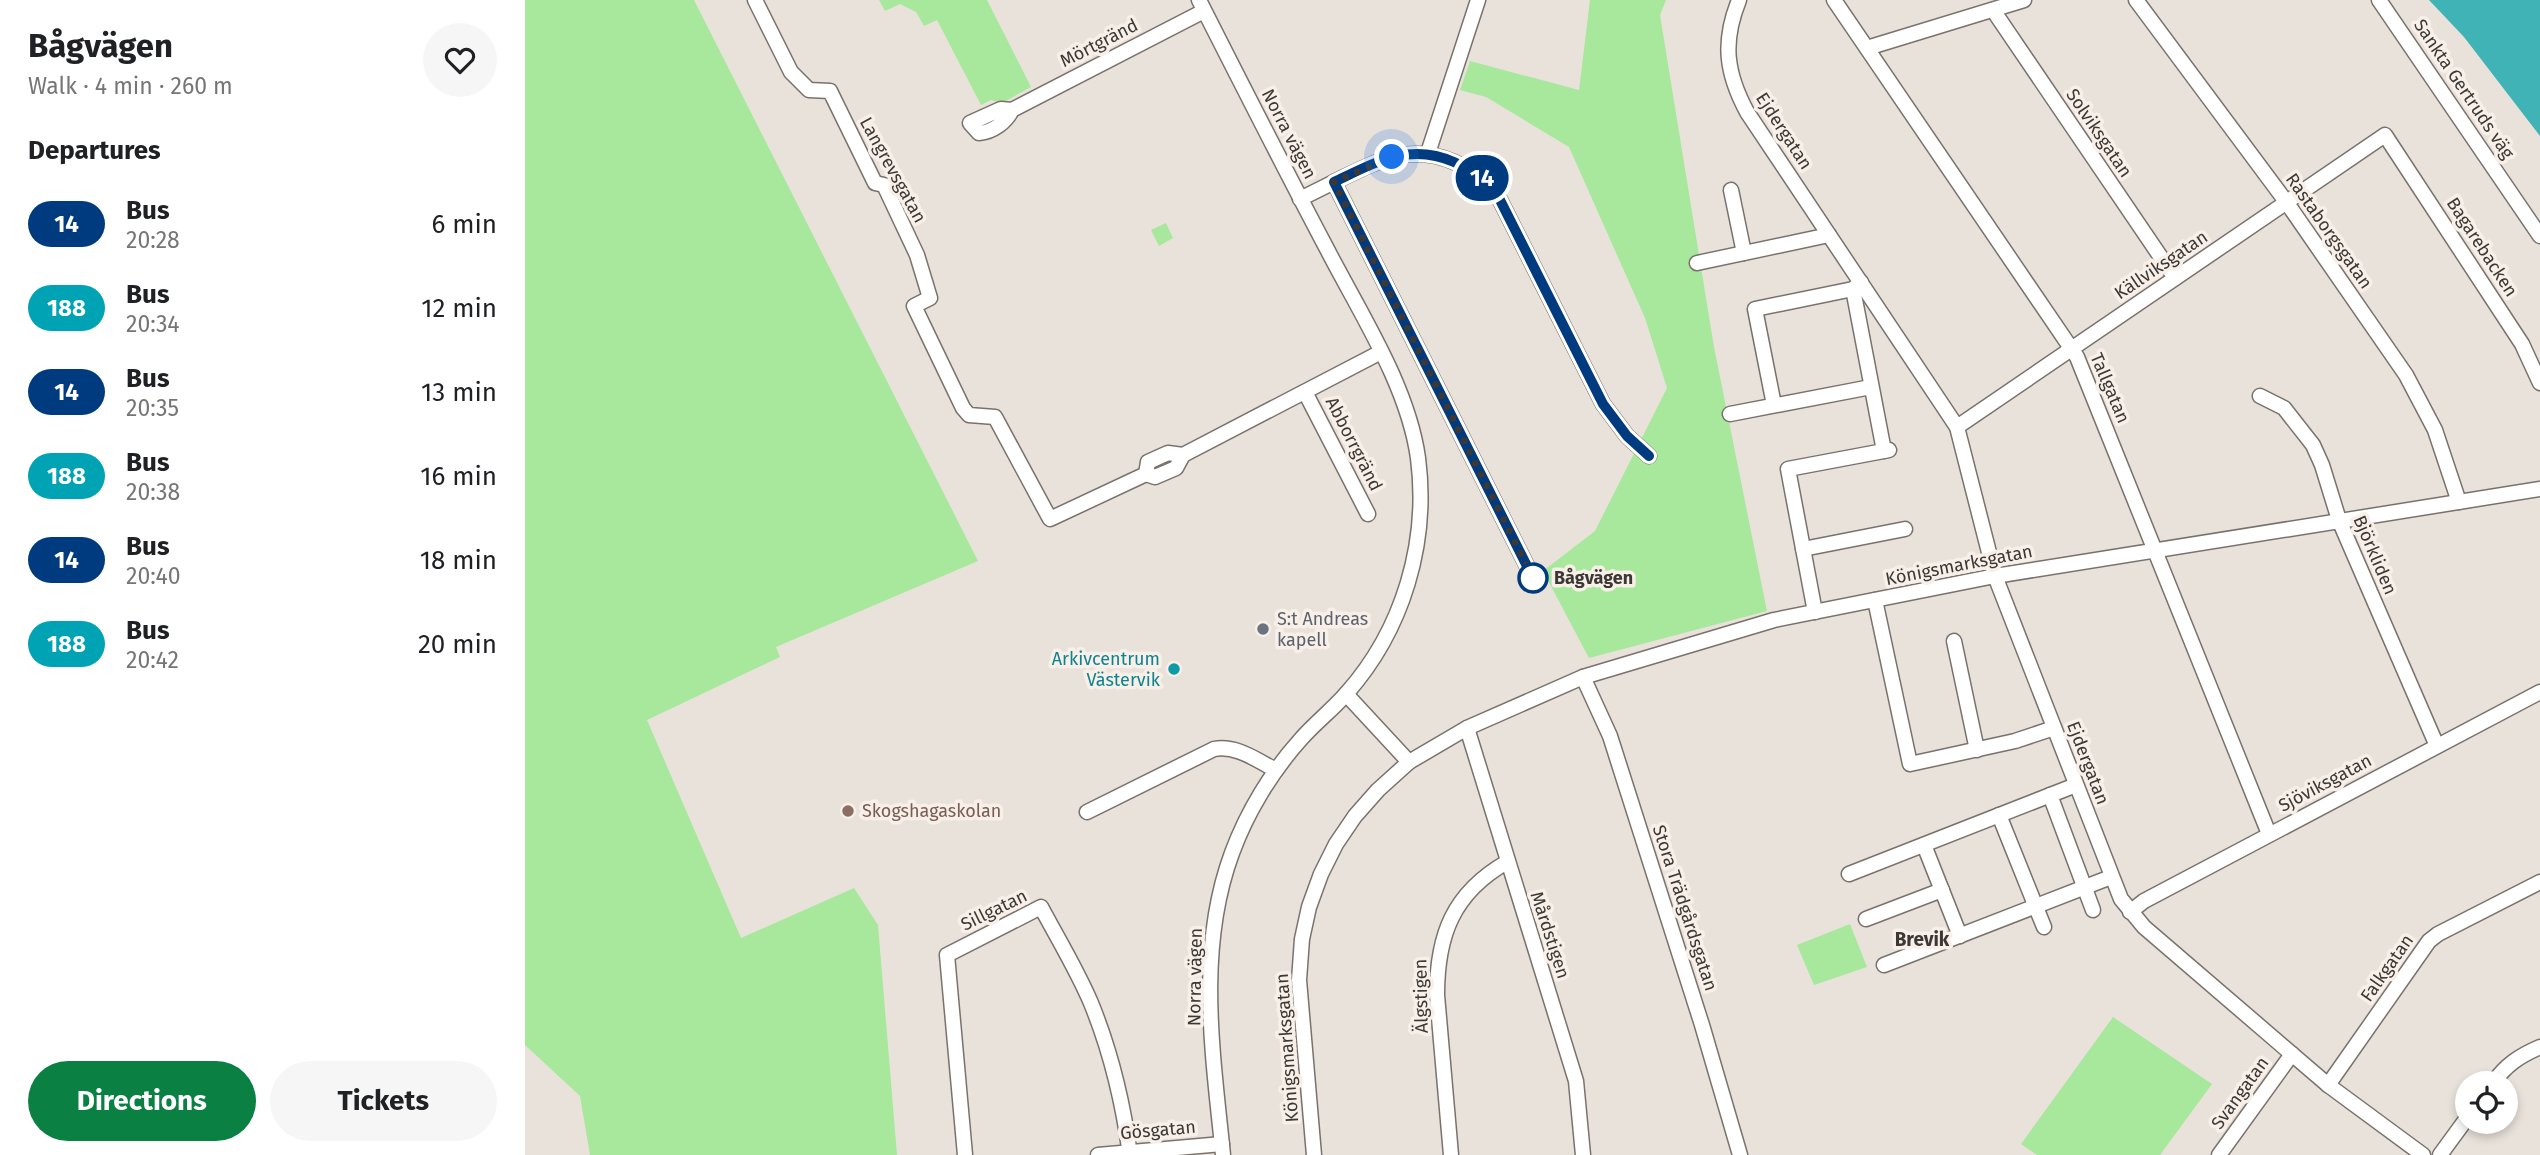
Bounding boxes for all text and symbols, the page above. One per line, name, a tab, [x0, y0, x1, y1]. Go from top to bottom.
street label: Mörtgränd	[1056, 14, 1142, 72]
street label: Sankta Gertruds väg	[2409, 15, 2519, 164]
button: heart	[423, 23, 497, 97]
text: Bågvägen	[28, 26, 173, 66]
text: Walk · 4 min · 260 m	[28, 72, 233, 100]
street label: Solviksgatan	[2061, 84, 2137, 182]
street label: Norra vägen	[1257, 85, 1321, 183]
street label: Ejdergatan	[1751, 88, 1817, 174]
street label: Langrevsgatan	[855, 113, 931, 227]
text: Departures	[28, 135, 161, 166]
your location	[1374, 139, 1409, 174]
line badge: 14	[1451, 155, 1513, 201]
text: 14	[1470, 164, 1494, 192]
street label: Rastaborgsgatan	[2281, 169, 2377, 293]
street label: Bagarebacken	[2442, 193, 2522, 301]
text: Bus	[126, 195, 169, 226]
text: 6 min	[431, 209, 497, 240]
text: 14	[54, 210, 79, 238]
text: 20:28	[126, 226, 180, 254]
street label: Källviksgatan	[2110, 226, 2212, 304]
text: Bus	[126, 279, 169, 310]
text: 12 min	[421, 293, 497, 324]
text: 188	[47, 294, 86, 322]
text: 20:34	[126, 310, 180, 338]
street label: Tallgatan	[2085, 350, 2135, 426]
text: Bus	[126, 363, 169, 394]
text: 13 min	[421, 377, 497, 408]
text: 14	[54, 378, 79, 406]
street label: Abborrgränd	[1321, 393, 1387, 495]
text: 20:35	[126, 394, 179, 422]
text: Bus	[126, 447, 169, 478]
text: 16 min	[420, 461, 497, 492]
text: 188	[47, 462, 86, 490]
text: 20:38	[126, 478, 180, 506]
street label: Björkliden	[2348, 512, 2402, 598]
text: Bus	[126, 531, 169, 562]
street label: Königsmarksgatan	[1884, 540, 2034, 590]
text: 18 min	[420, 545, 497, 576]
text: 14	[54, 546, 79, 574]
text: 20:40	[126, 562, 181, 590]
marker: Bågvägen	[1518, 563, 1548, 593]
place label: Bågvägen	[1554, 567, 1633, 589]
place label: S:t Andreas kapell	[1277, 608, 1368, 651]
text: Bus	[126, 615, 169, 646]
marker: S:t Andreas kapell	[1255, 621, 1271, 637]
text: 20 min	[418, 629, 497, 660]
text: 188	[47, 630, 86, 658]
text: 20:42	[126, 646, 179, 674]
place label: Arkivcentrum Västervik	[1052, 648, 1161, 691]
marker: Arkivcentrum Västervik	[1166, 661, 1182, 677]
street label: Ejdergatan	[2062, 718, 2114, 808]
street label: Sjöviksgatan	[2275, 749, 2375, 817]
place label: Skogshagaskolan	[862, 800, 1001, 822]
marker: Skogshagaskolan	[840, 803, 856, 819]
street label: Stora Trädgårdsgatan	[1648, 822, 1722, 994]
street label: Sillgatan	[957, 885, 1031, 935]
street label: Mårdstigen	[1526, 889, 1574, 981]
street label: Norra vägen	[1183, 928, 1207, 1026]
district label: Brevik	[1895, 928, 1950, 951]
street label: Falkgatan	[2356, 930, 2418, 1006]
street label: Älgstigen	[1409, 959, 1433, 1033]
street label: Königsmarksgatan	[1271, 973, 1303, 1123]
street label: Svangatan	[2206, 1053, 2274, 1133]
button: Directions	[28, 1061, 256, 1141]
button: Tickets	[270, 1061, 497, 1141]
map controls	[2455, 1071, 2518, 1134]
button: locate	[2455, 1071, 2518, 1134]
street label: Gösgatan	[1119, 1116, 1197, 1144]

